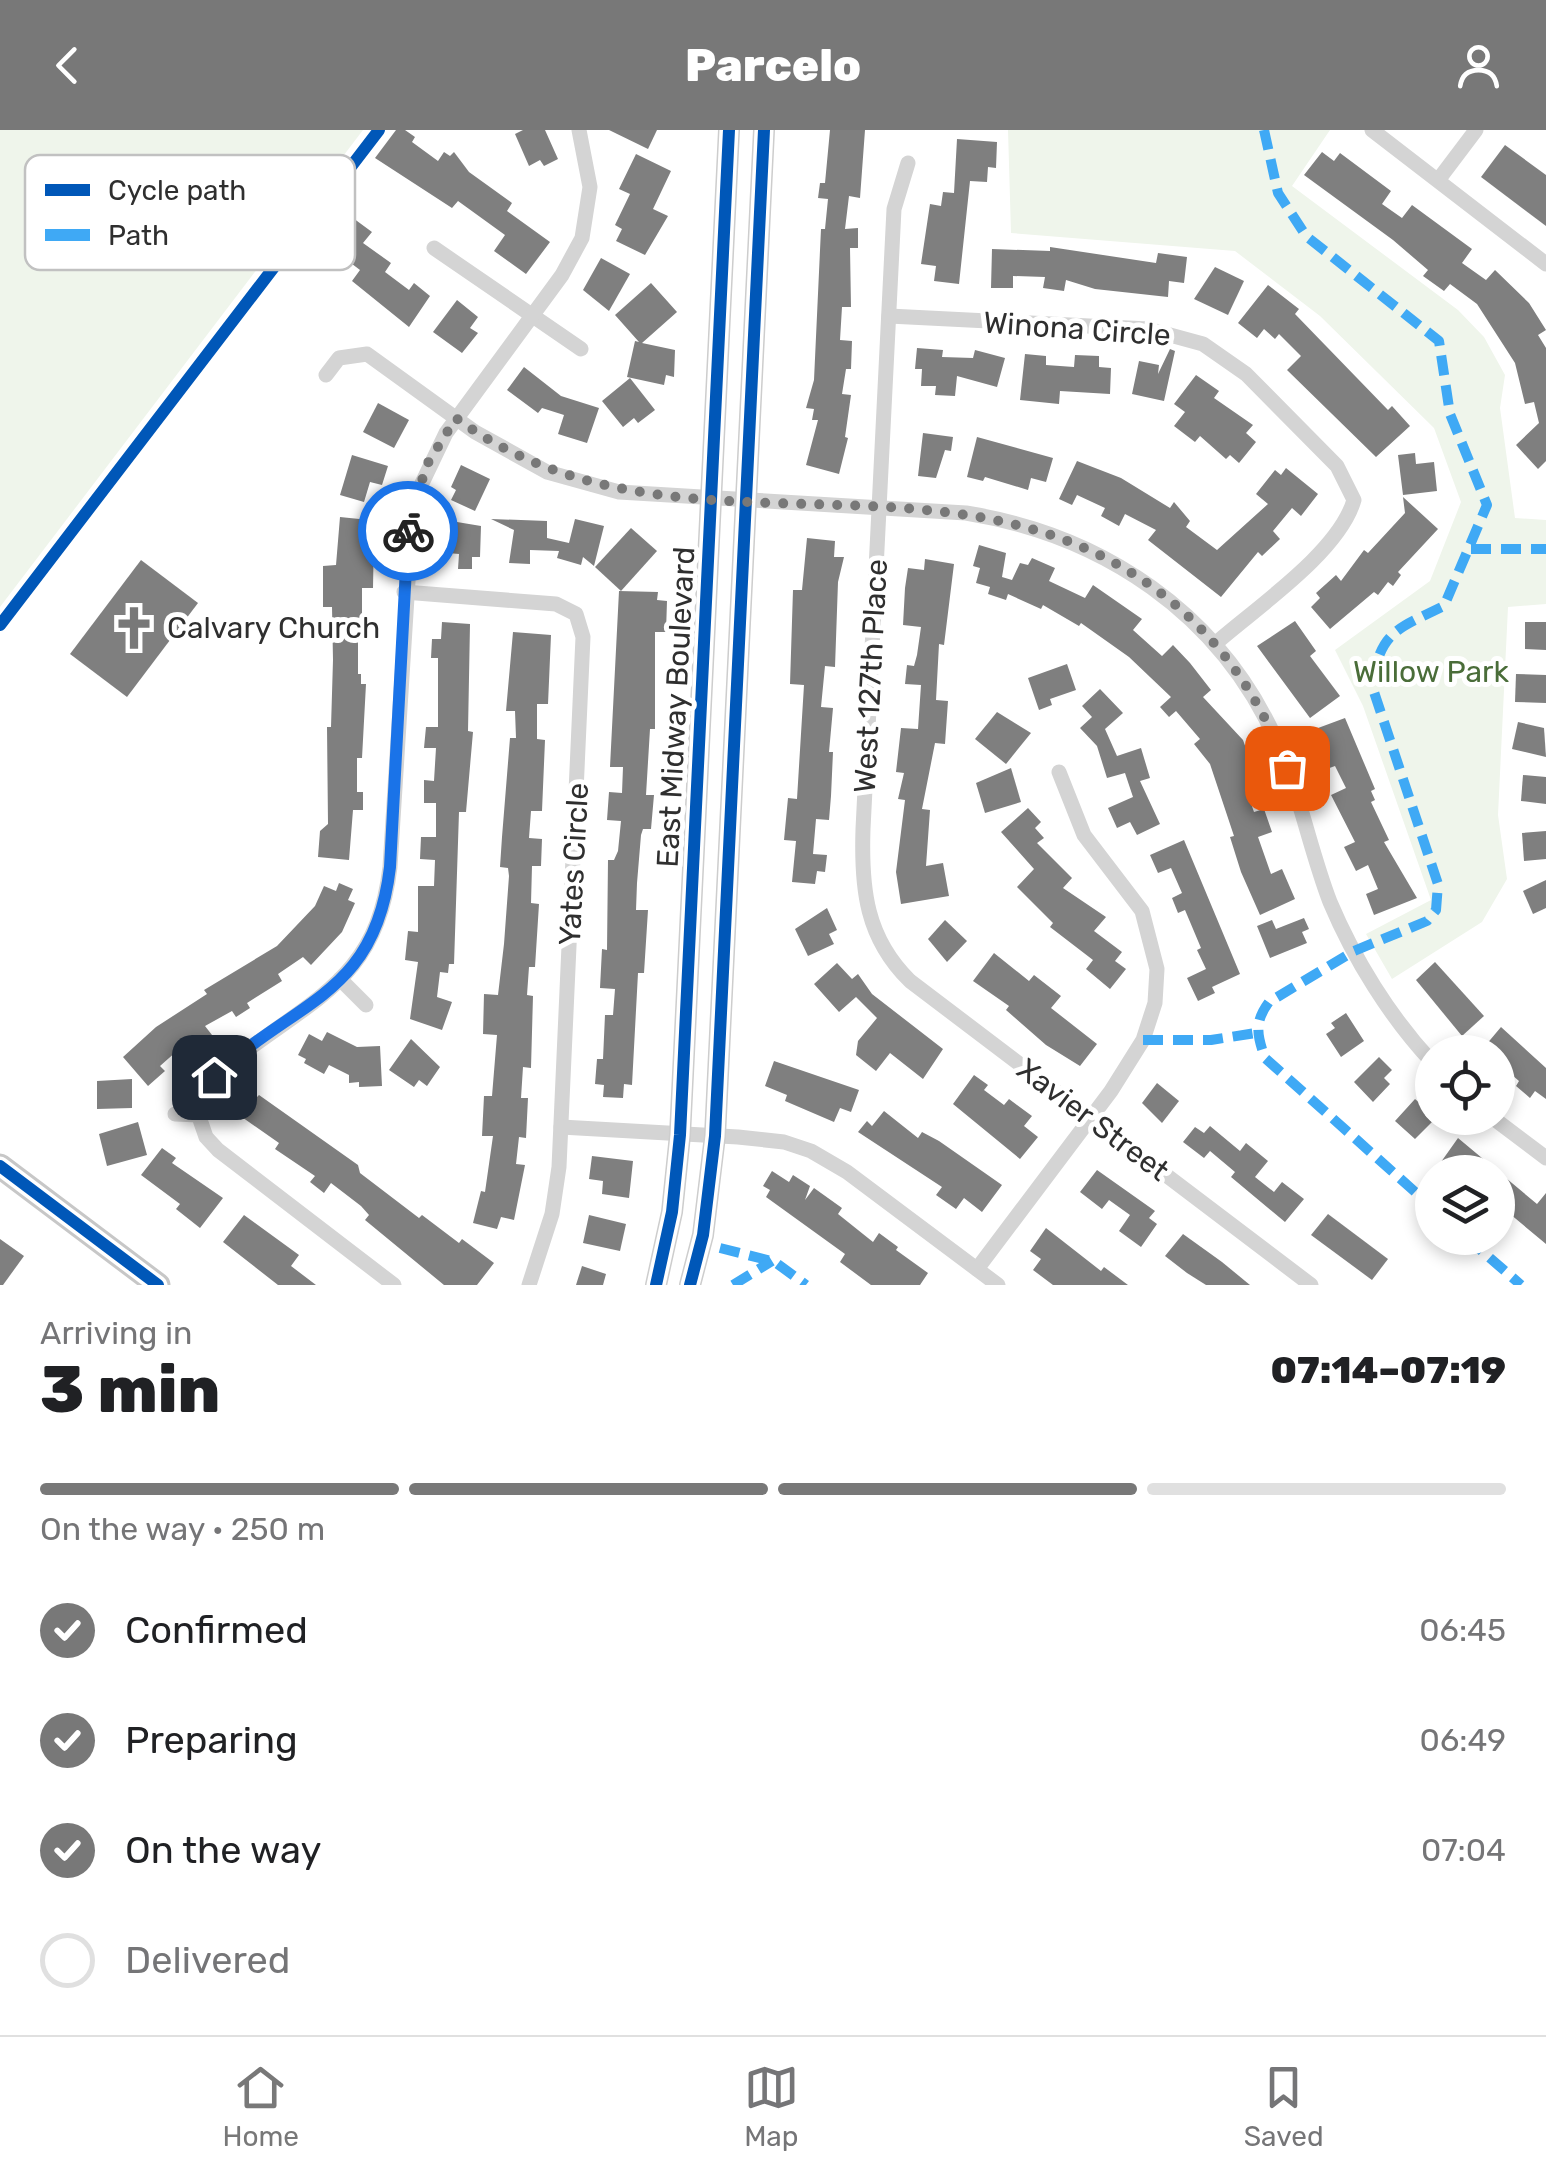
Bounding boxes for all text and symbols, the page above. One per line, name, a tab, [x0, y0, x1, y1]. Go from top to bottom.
icon: back	[40, 38, 95, 93]
icon: person	[1451, 38, 1506, 93]
text: Parcelo	[685, 39, 861, 92]
legend	[25, 155, 355, 270]
text: Cycle path	[108, 174, 246, 207]
text: Path	[108, 219, 169, 252]
street label: Winona Circle	[982, 304, 1172, 354]
courier	[358, 481, 458, 581]
icon: bike	[381, 504, 436, 559]
street label: East Midway Boulevard	[650, 546, 702, 868]
street label: West 127th Place	[847, 558, 895, 794]
church icon: Calvary Church	[110, 604, 158, 652]
place label: Calvary Church	[167, 610, 380, 646]
park label: Willow Park	[1353, 654, 1509, 690]
pin	[1245, 726, 1330, 811]
icon: bag	[1260, 741, 1315, 796]
street label: Yates Circle	[552, 782, 596, 946]
pin	[172, 1035, 257, 1120]
map controls	[1415, 1035, 1515, 1255]
button: locate	[1415, 1035, 1515, 1135]
icon: home	[187, 1050, 242, 1105]
street label: Xavier Street	[1010, 1051, 1176, 1189]
button: layers	[1415, 1155, 1515, 1255]
text: Arriving in	[40, 1314, 192, 1352]
text: 07:14–07:19	[1270, 1347, 1506, 1393]
text: 3 min	[40, 1351, 220, 1428]
text: On the way · 250 m	[40, 1510, 325, 1548]
icon: check	[40, 1603, 95, 1658]
text: Confirmed	[125, 1607, 308, 1653]
text: 06:45	[1419, 1611, 1506, 1649]
icon: check	[40, 1713, 95, 1768]
text: Preparing	[125, 1717, 298, 1763]
text: 06:49	[1420, 1721, 1506, 1759]
icon: check	[40, 1823, 95, 1878]
text: On the way	[125, 1827, 321, 1873]
text: 07:04	[1421, 1831, 1506, 1869]
text: Delivered	[125, 1937, 290, 1983]
tab: Home	[222, 2060, 299, 2153]
tab: Map	[744, 2060, 799, 2153]
tab: Saved	[1244, 2060, 1324, 2153]

